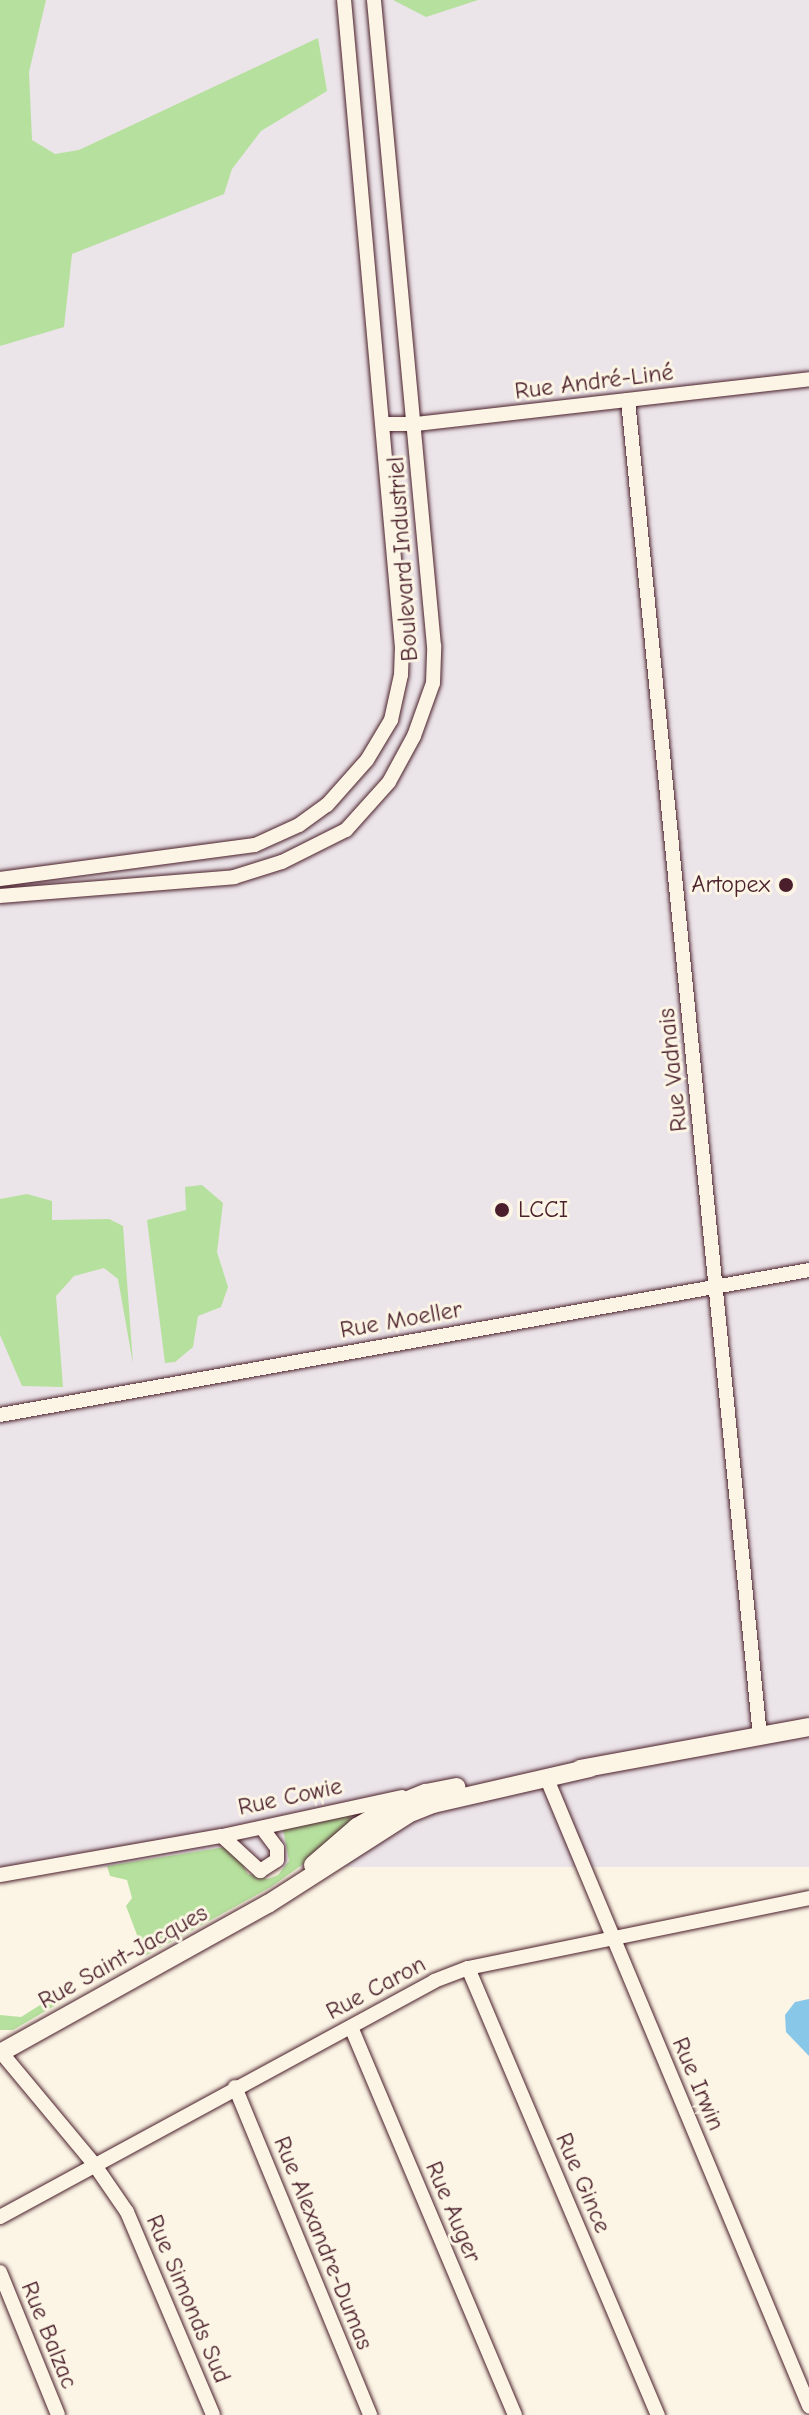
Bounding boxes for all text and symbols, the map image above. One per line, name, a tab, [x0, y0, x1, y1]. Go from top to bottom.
street label: Rue André-Liné	[513, 358, 675, 406]
street label: Boulevard Industriel	[381, 456, 425, 662]
place label: Artopex	[692, 871, 770, 899]
marker: Artopex	[777, 876, 795, 894]
street label: Rue Vadnais	[652, 1007, 694, 1133]
place label: LCCI	[518, 1196, 568, 1224]
marker: LCCI	[493, 1201, 511, 1219]
street label: Rue Moeller	[338, 1295, 464, 1345]
street label: Rue Cowie	[235, 1772, 345, 1822]
street label: Rue Saint-Jacques	[33, 1899, 213, 2015]
street label: Rue Caron	[321, 1950, 431, 2026]
street label: Rue Irwin	[665, 2033, 731, 2135]
street label: Rue Gince	[549, 2129, 617, 2237]
street label: Rue Alexandre-Dumas	[267, 2132, 379, 2354]
street label: Rue Auger	[419, 2157, 487, 2267]
street label: Rue Simonds Sud	[140, 2210, 236, 2388]
street label: Rue Balzac	[14, 2277, 84, 2393]

